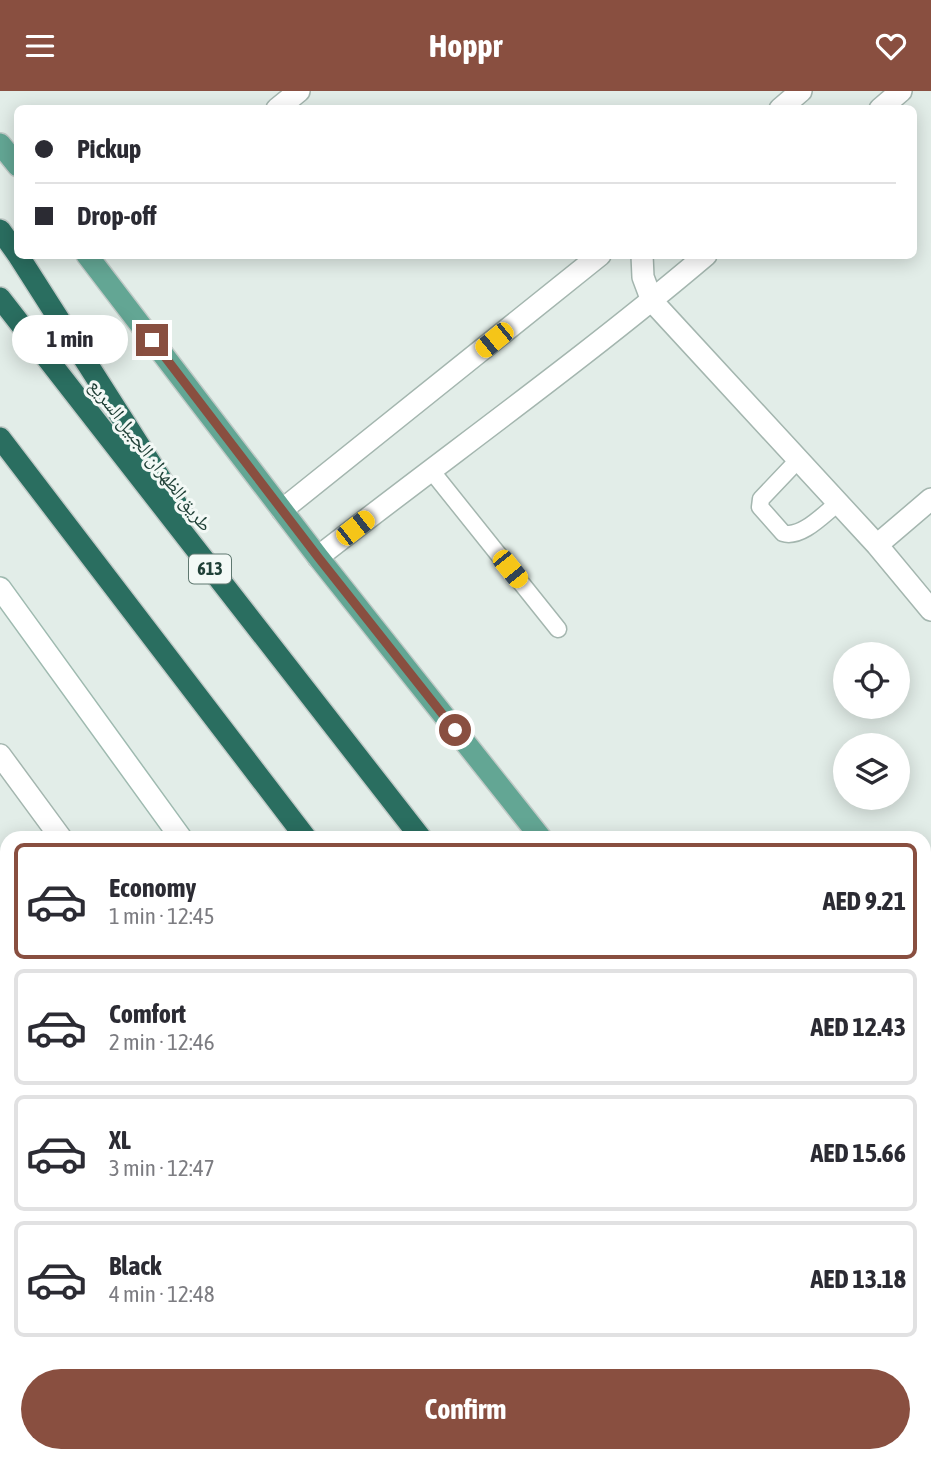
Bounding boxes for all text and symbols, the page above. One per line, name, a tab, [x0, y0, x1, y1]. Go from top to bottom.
icon: menu	[21, 27, 59, 65]
text: Hoppr	[429, 27, 502, 64]
icon: heart	[872, 27, 910, 65]
text: Pickup	[77, 134, 141, 164]
text: Drop-off	[77, 201, 157, 231]
callout: 1 min	[12, 315, 128, 365]
car	[472, 319, 517, 361]
route end	[136, 324, 168, 356]
text: 1 min	[47, 326, 93, 352]
street label: طريق الظهران الجبيل السريع	[83, 375, 217, 537]
car	[332, 507, 379, 549]
car	[489, 546, 532, 592]
road number: 613	[189, 555, 231, 583]
map controls	[833, 642, 910, 810]
button: locate	[833, 642, 910, 719]
route start	[439, 714, 471, 746]
button: layers	[833, 733, 910, 810]
icon: car	[25, 870, 88, 933]
text: Economy	[109, 873, 196, 903]
text: AED 9.21	[823, 886, 906, 916]
text: 1 min · 12:45	[109, 903, 215, 929]
icon: car	[25, 996, 88, 1059]
text: Comfort	[109, 999, 186, 1029]
text: AED 12.43	[811, 1012, 906, 1042]
text: 2 min · 12:46	[109, 1029, 215, 1055]
icon: car	[25, 1122, 88, 1185]
text: XL	[109, 1125, 131, 1155]
text: AED 15.66	[811, 1138, 906, 1168]
text: 3 min · 12:47	[109, 1155, 215, 1181]
icon: car	[25, 1248, 88, 1311]
text: Black	[109, 1251, 161, 1281]
text: AED 13.18	[811, 1264, 906, 1294]
text: 4 min · 12:48	[109, 1281, 215, 1307]
button: Confirm	[21, 1369, 910, 1449]

